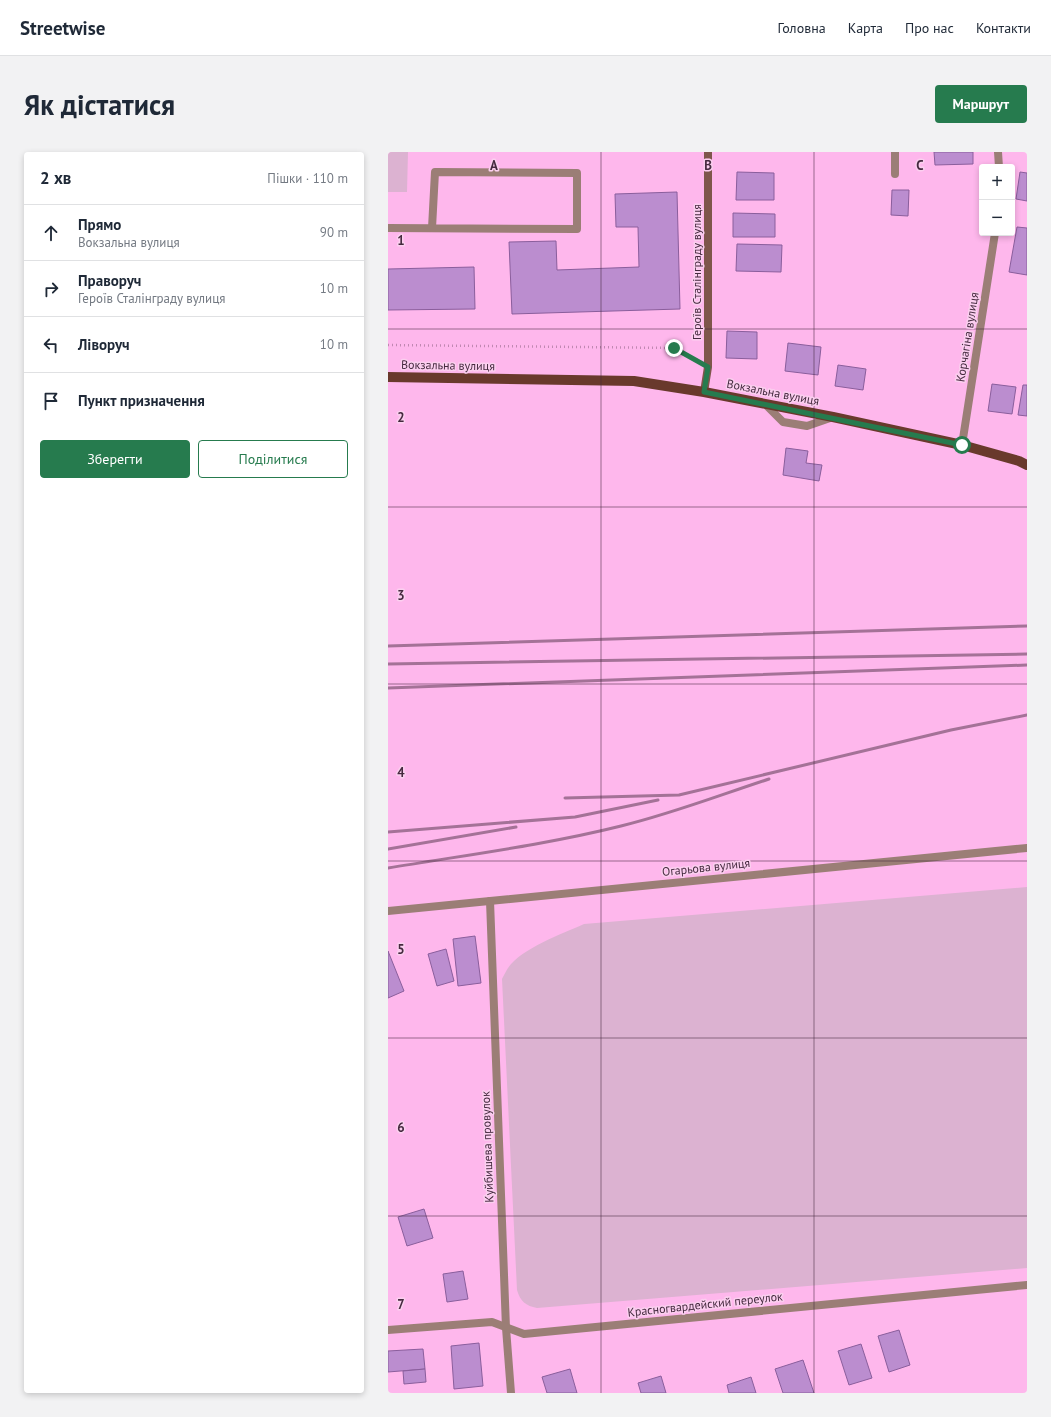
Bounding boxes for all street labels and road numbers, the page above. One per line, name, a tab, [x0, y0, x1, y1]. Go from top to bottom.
street label: Героїв Сталінграду вулиця	[689, 204, 704, 340]
street label: Корчагіна вулиця	[952, 291, 982, 383]
street label: Вокзальна вулиця	[401, 357, 495, 373]
street label: Вокзальна вулиця	[725, 376, 821, 408]
street label: Огарьова вулиця	[661, 855, 751, 879]
street label: Куйбишева провулок	[478, 1091, 496, 1203]
street label: Красногвардейский переулок	[627, 1288, 784, 1320]

